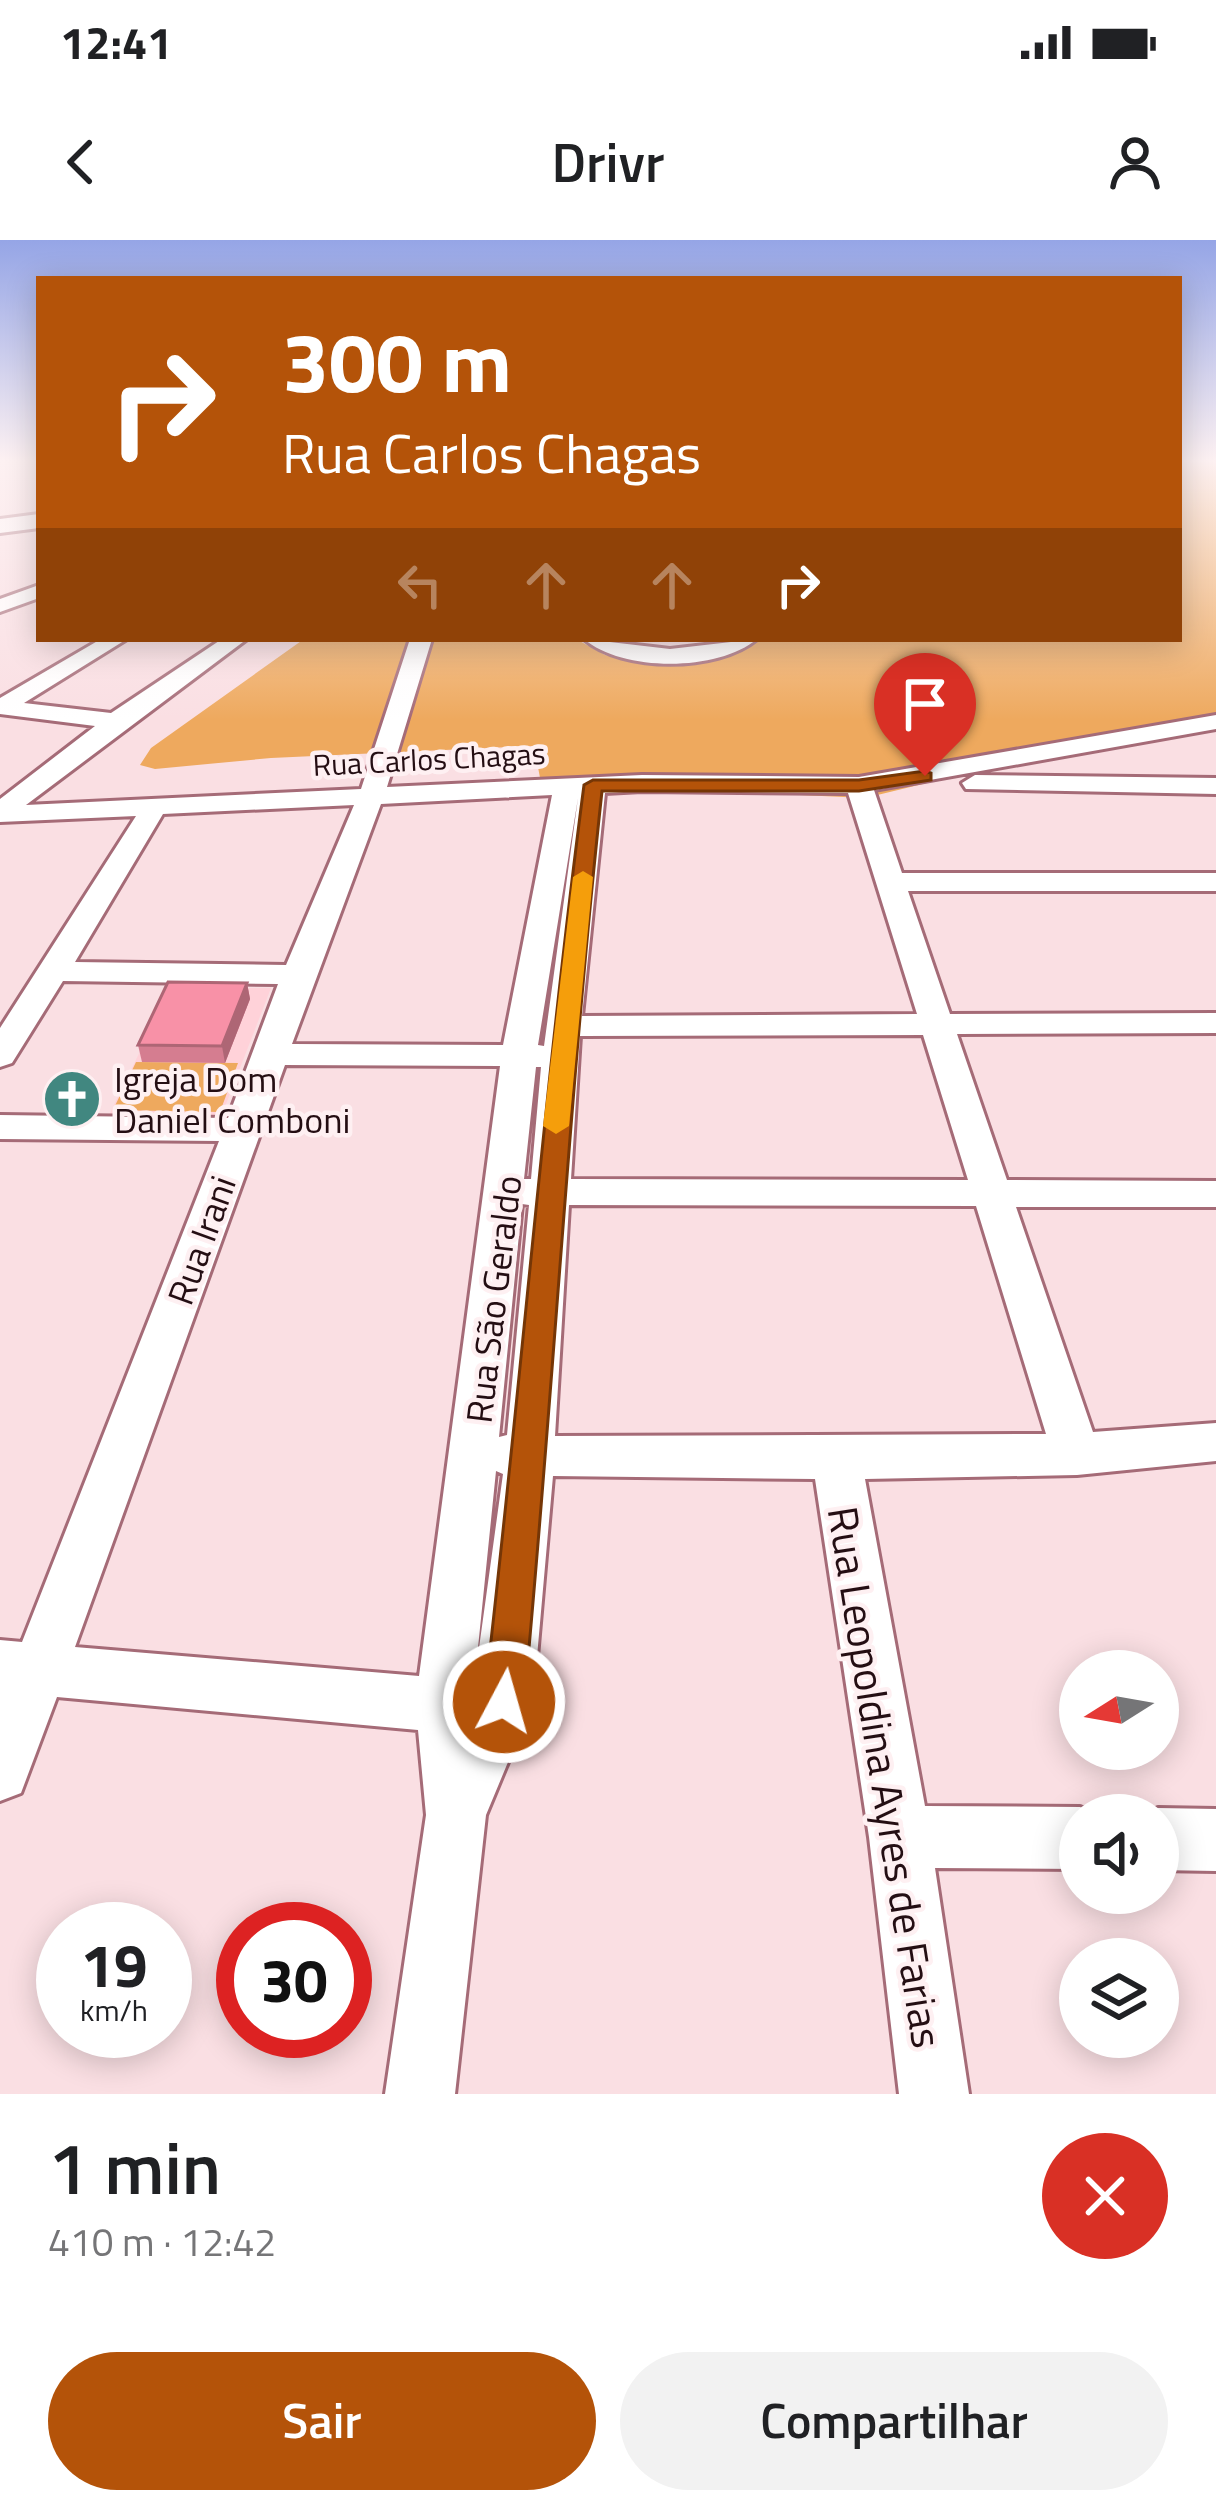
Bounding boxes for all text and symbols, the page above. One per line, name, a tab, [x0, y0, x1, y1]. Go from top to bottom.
text: 12:41	[60, 8, 172, 76]
text: Drivr	[551, 121, 665, 203]
icon: back	[48, 129, 114, 195]
icon: person	[1102, 129, 1168, 195]
text: 300 m	[282, 297, 512, 425]
icon: right	[84, 324, 240, 480]
text: Rua Carlos Chagas	[282, 412, 701, 494]
icon: left	[387, 552, 453, 618]
icon: ahead	[513, 552, 579, 618]
icon: ahead	[639, 552, 705, 618]
icon: right	[765, 552, 831, 618]
pin	[874, 653, 976, 776]
icon: arrive	[892, 671, 958, 737]
street label: Rua Carlos Chagas	[312, 730, 546, 788]
place label: Igreja Dom Daniel Comboni	[114, 1051, 350, 1147]
church icon: Igreja Dom Daniel Comboni	[41, 1068, 103, 1130]
street label: Rua Irani	[152, 1168, 250, 1312]
street label: Rua São Geraldo	[451, 1172, 535, 1426]
street label: Rua Leopoldina Ayres de Farias	[812, 1502, 960, 2052]
position arrow	[441, 1639, 567, 1765]
north arrow	[1059, 1650, 1179, 1770]
map controls	[1059, 1650, 1179, 2058]
button: sound	[1059, 1794, 1179, 1914]
speed limit sign: 30	[216, 1902, 372, 2058]
text: 19	[80, 1919, 148, 2010]
button: layers	[1059, 1938, 1179, 2058]
text: km/h	[80, 1987, 148, 2033]
text: 1 min	[48, 2112, 221, 2222]
button: close	[1042, 2133, 1168, 2259]
text: 410 m · 12:42	[48, 2212, 276, 2271]
button: Sair	[48, 2352, 596, 2490]
button: Compartilhar	[620, 2352, 1168, 2490]

